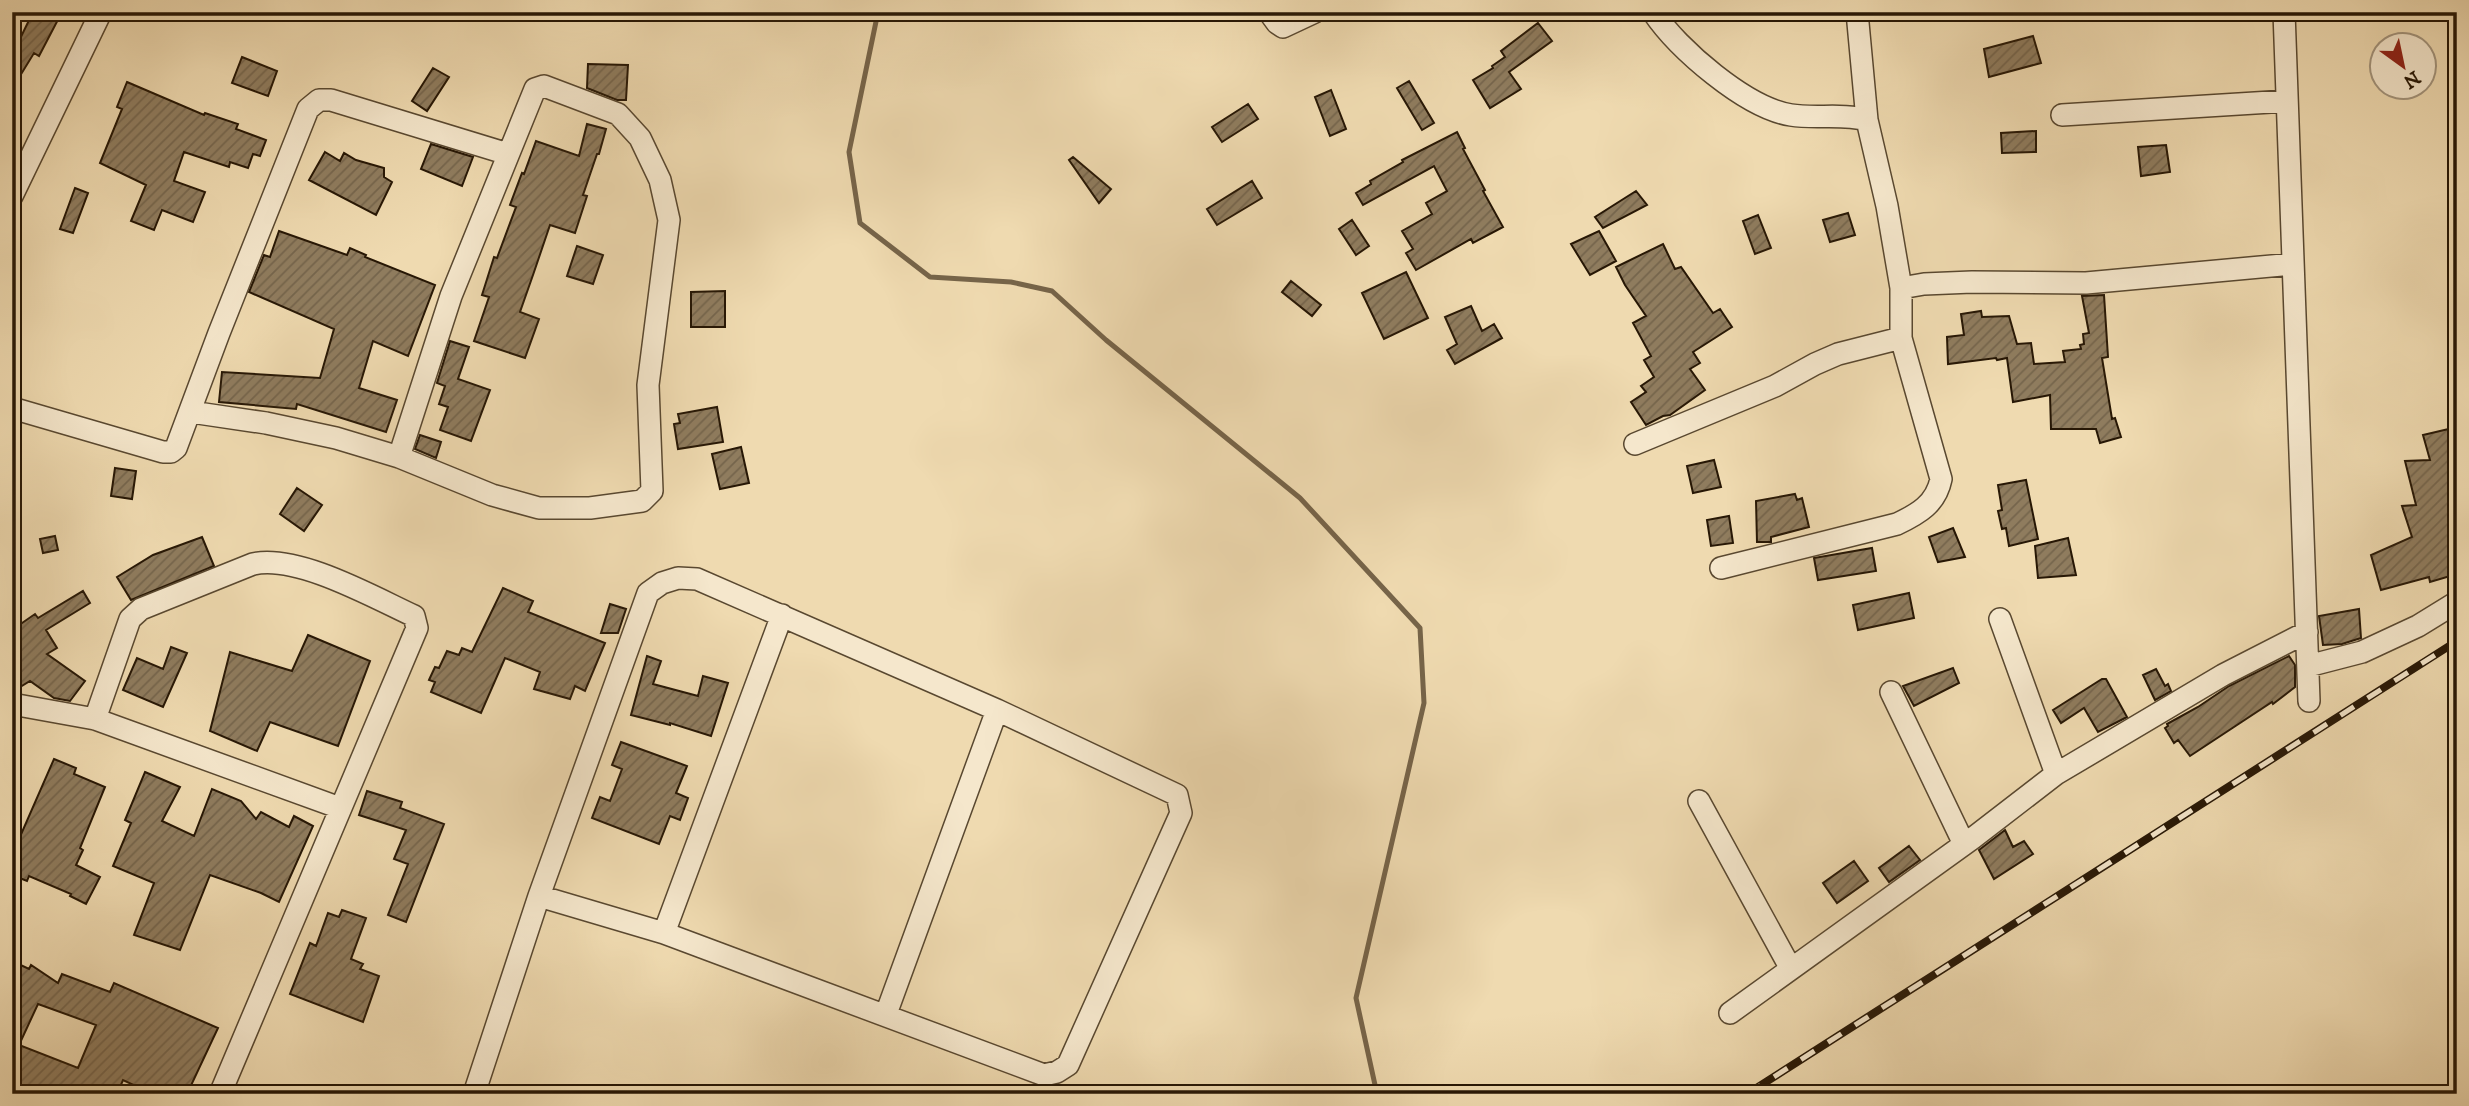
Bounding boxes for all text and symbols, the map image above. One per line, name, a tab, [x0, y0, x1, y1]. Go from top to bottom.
north arrow	[2368, 32, 2438, 102]
text: N	[2398, 65, 2424, 93]

